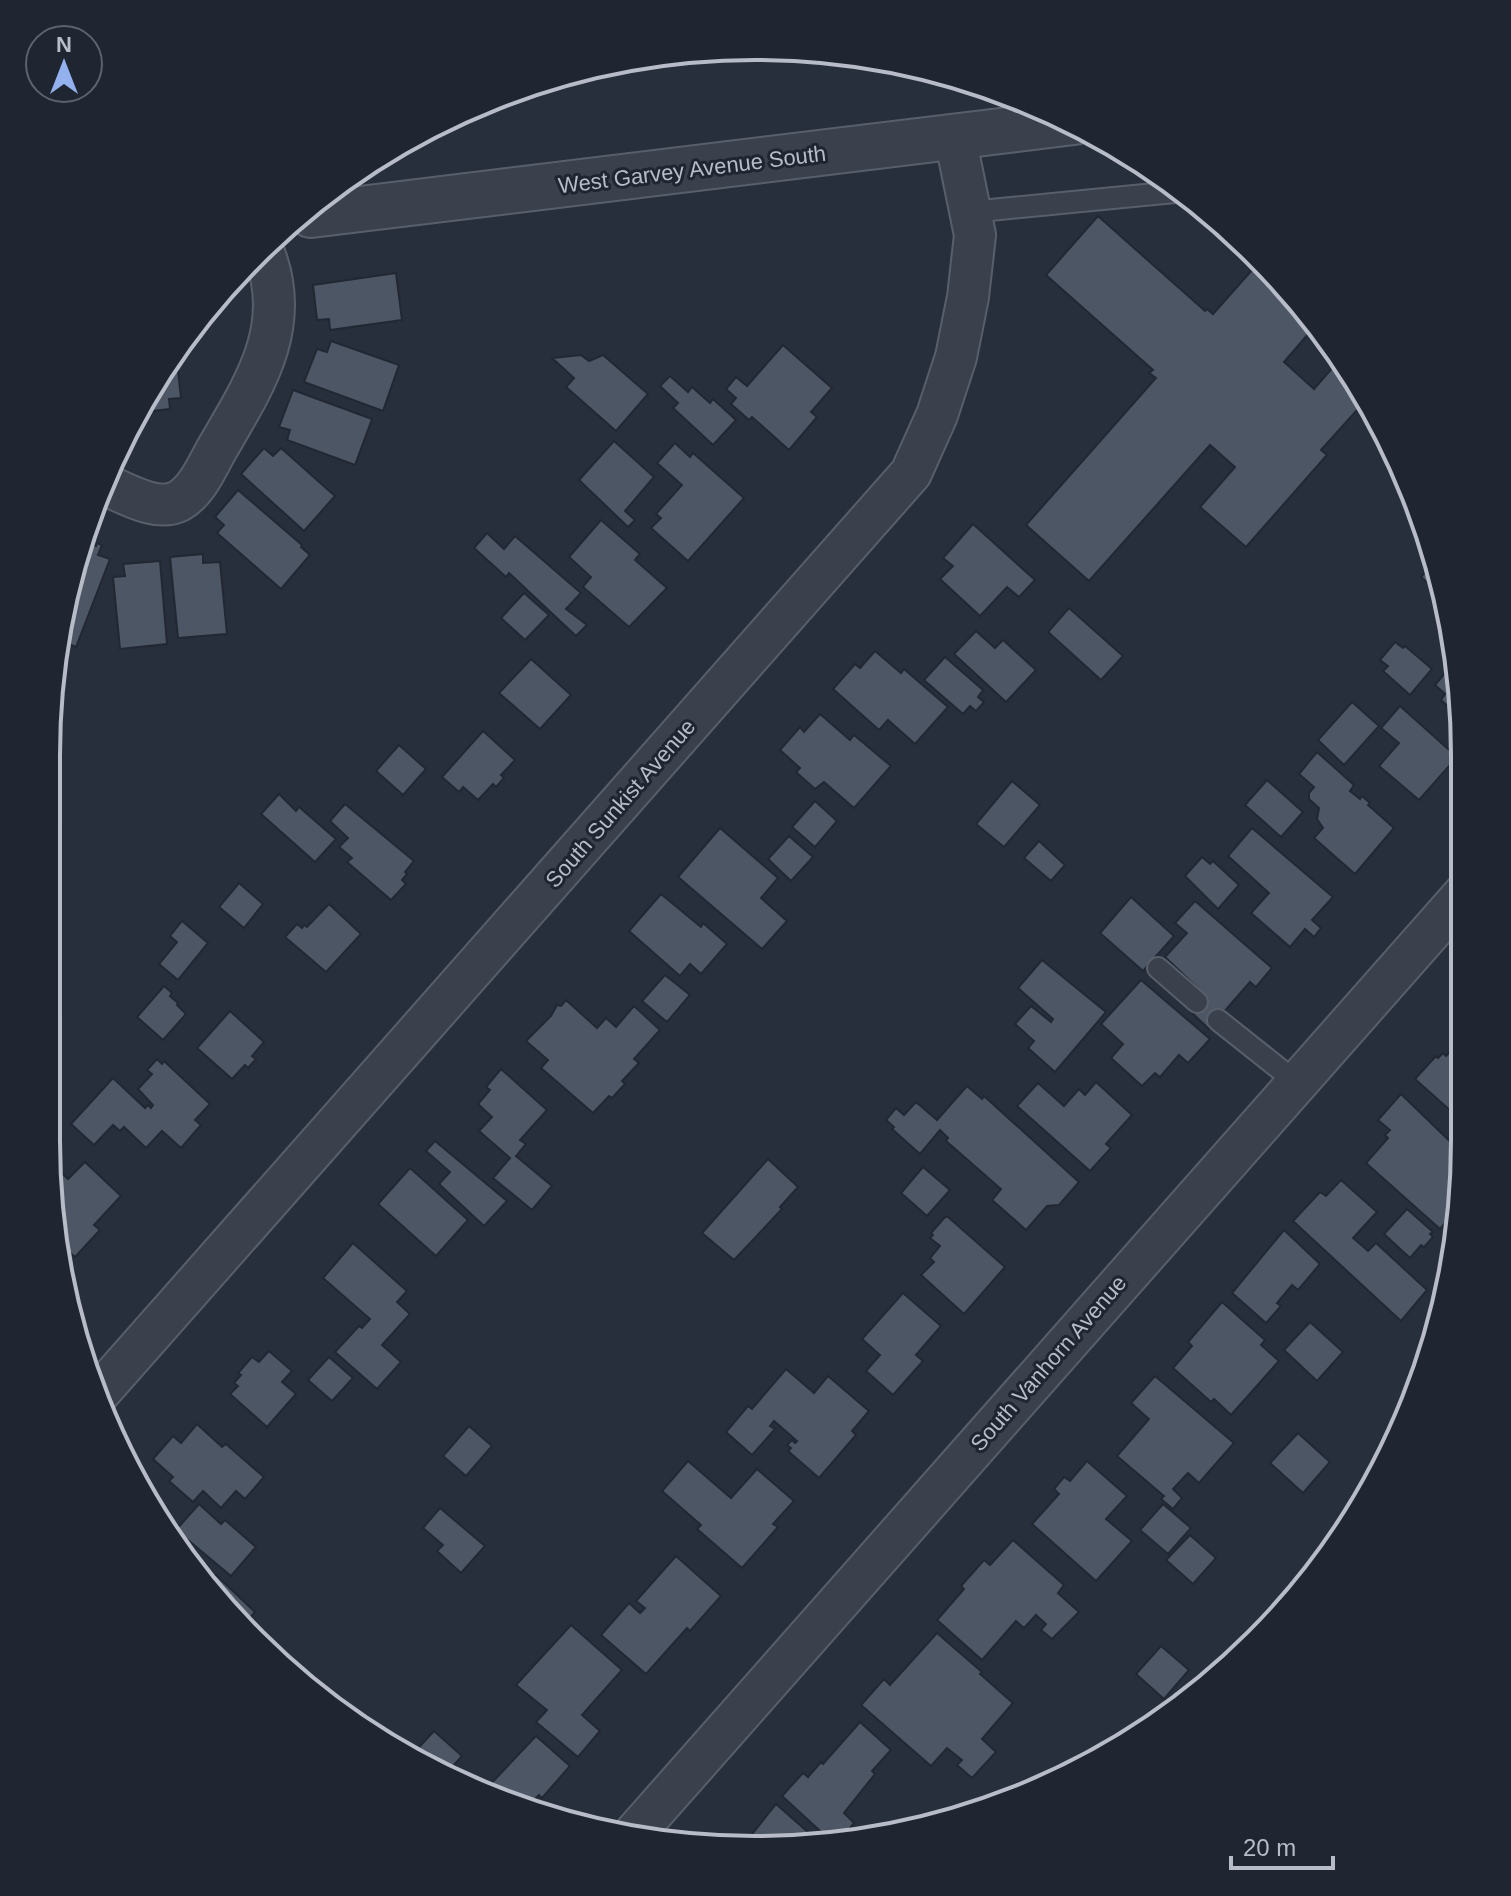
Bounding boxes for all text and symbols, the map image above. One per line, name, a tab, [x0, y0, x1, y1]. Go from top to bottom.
north arrow	[24, 24, 104, 104]
text: N	[56, 32, 72, 57]
street label: West Garvey Avenue South	[557, 141, 827, 198]
street label: South Sunkist Avenue	[540, 714, 700, 893]
street label: South Vanhorn Avenue	[965, 1270, 1131, 1456]
scale bar	[1231, 1820, 1333, 1870]
text: 20 m	[1243, 1834, 1296, 1861]

